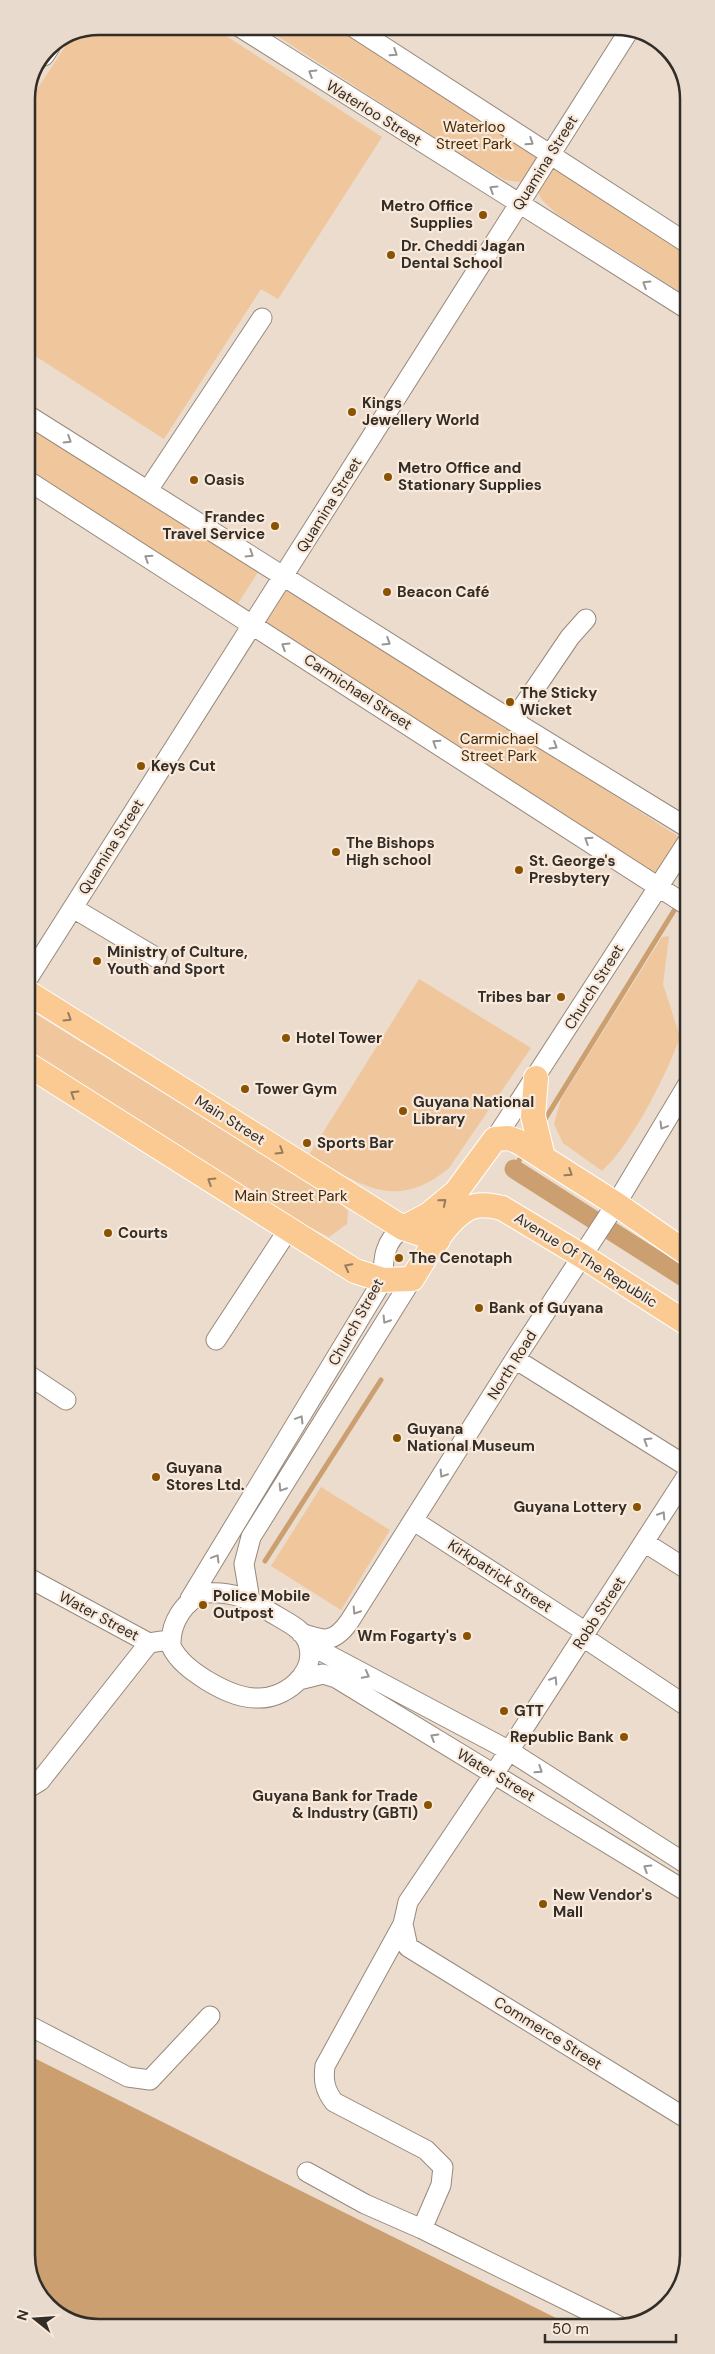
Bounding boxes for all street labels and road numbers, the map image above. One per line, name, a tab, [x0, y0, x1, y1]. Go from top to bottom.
street label: Waterloo Street	[322, 76, 426, 150]
street label: Quamina Street	[508, 112, 582, 214]
street label: Quamina Street	[292, 454, 366, 556]
street label: Carmichael Street	[300, 650, 416, 735]
street label: Quamina Street	[74, 796, 148, 898]
street label: Church Street	[560, 940, 628, 1033]
street label: Main Street	[191, 1090, 269, 1150]
street label: Avenue Of The Republic	[511, 1208, 661, 1312]
street label: Church Street	[324, 1275, 388, 1369]
street label: North Road	[483, 1327, 541, 1403]
street label: Kirkpatrick Street	[444, 1535, 556, 1617]
street label: Robb Street	[568, 1573, 630, 1653]
street label: Water Street	[55, 1587, 143, 1646]
street label: Water Street	[453, 1744, 539, 1806]
street label: Commerce Street	[490, 1992, 606, 2074]

